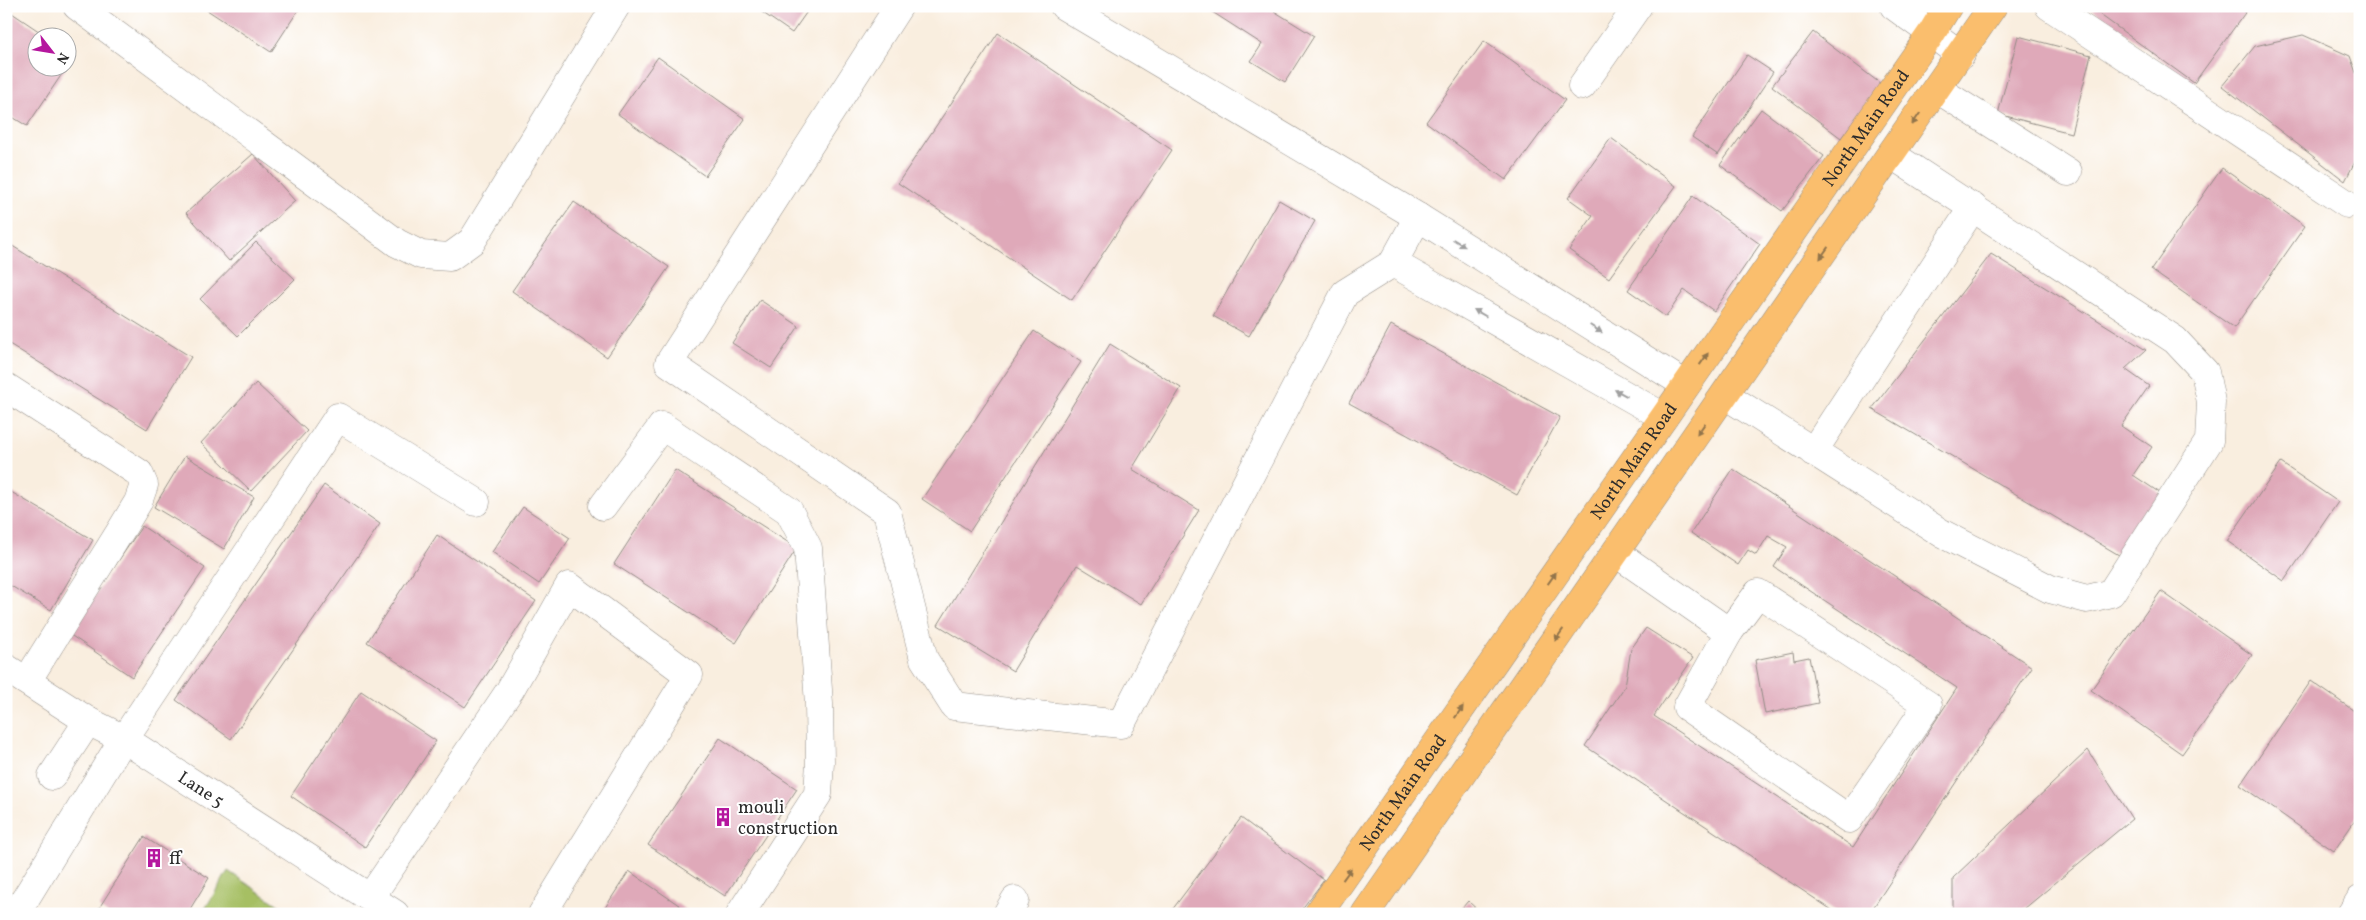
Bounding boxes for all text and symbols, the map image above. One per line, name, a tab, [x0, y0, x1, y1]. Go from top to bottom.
north arrow	[28, 28, 78, 78]
text: N	[51, 49, 73, 67]
street label: North Main Road	[1817, 65, 1916, 192]
one-way arrow	[1911, 112, 1921, 126]
one-way arrow	[1452, 238, 1466, 247]
one-way arrow	[1819, 246, 1829, 259]
one-way arrow	[1473, 309, 1487, 317]
one-way arrow	[1590, 325, 1603, 334]
one-way arrow	[1699, 352, 1709, 365]
one-way arrow	[1614, 389, 1628, 398]
street label: North Main Road	[1585, 398, 1684, 525]
one-way arrow	[1696, 422, 1706, 436]
one-way arrow	[1547, 572, 1557, 585]
one-way arrow	[1554, 628, 1564, 642]
one-way arrow	[1454, 705, 1464, 719]
street label: North Main Road	[1354, 730, 1453, 857]
street label: Lane 5	[173, 766, 229, 814]
place label: mouli construction	[738, 796, 838, 842]
building icon: mouli construction	[712, 806, 734, 828]
building icon: ff	[143, 847, 165, 869]
place label: ff	[169, 847, 183, 872]
one-way arrow	[1342, 867, 1352, 881]

